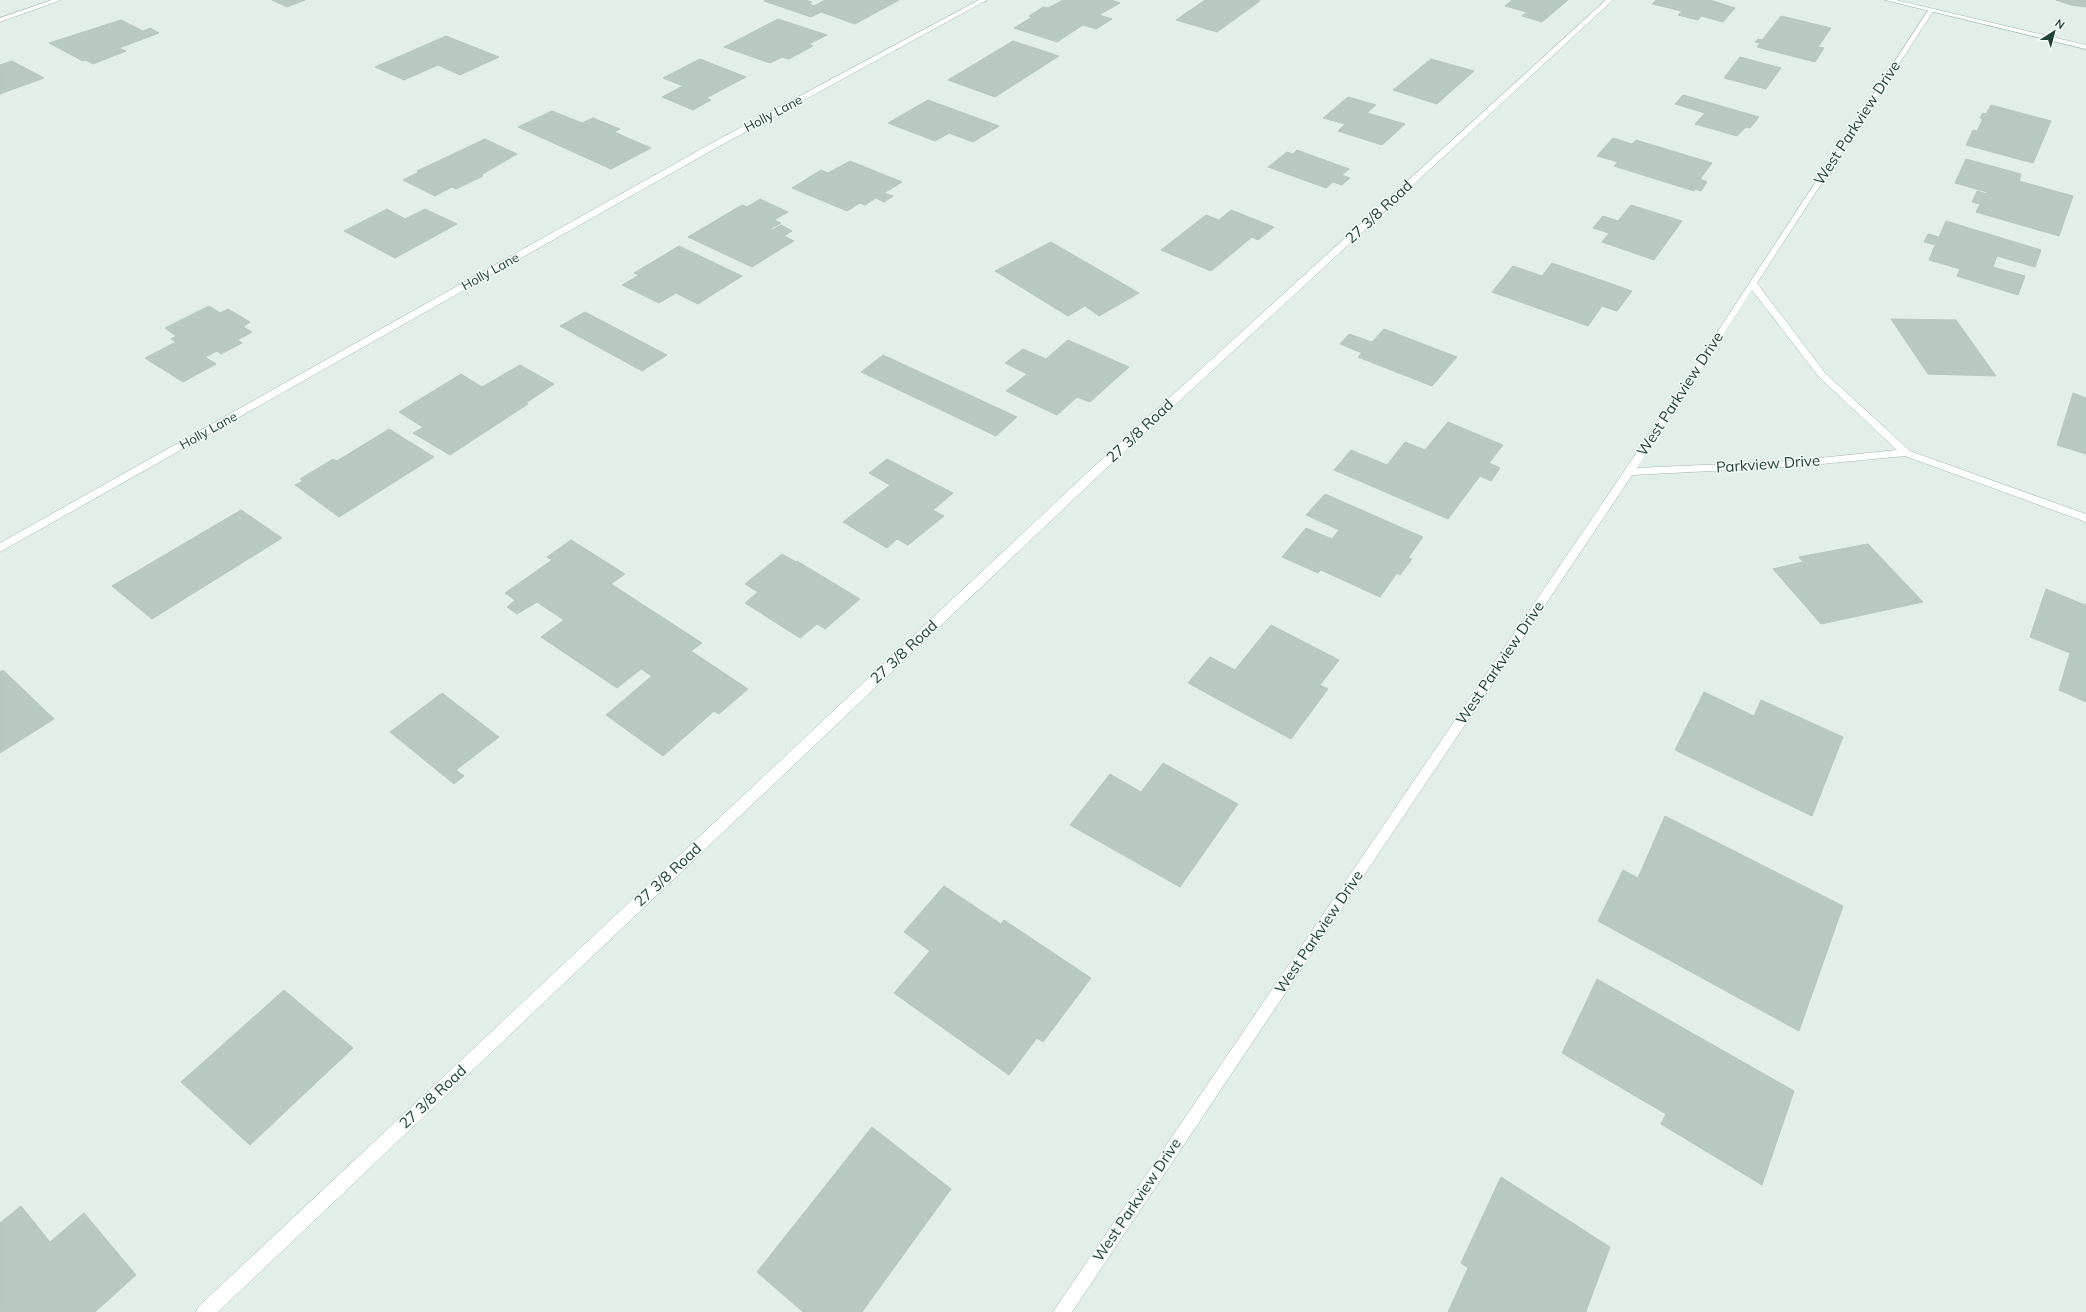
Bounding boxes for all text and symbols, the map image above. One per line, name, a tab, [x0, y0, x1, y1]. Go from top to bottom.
north arrow	[2034, 12, 2074, 52]
text: N	[2052, 16, 2067, 32]
street label: West Parkview Drive	[1809, 57, 1904, 189]
street label: Holly Lane	[741, 91, 805, 135]
street label: 27 3/8 Road	[1341, 176, 1416, 248]
street label: Holly Lane	[458, 249, 522, 293]
street label: West Parkview Drive	[1632, 328, 1727, 460]
street label: 27 3/8 Road	[1102, 395, 1177, 467]
street label: Holly Lane	[176, 408, 240, 452]
street label: Parkview Drive	[1715, 450, 1821, 477]
street label: West Parkview Drive	[1451, 597, 1548, 728]
street label: 27 3/8 Road	[866, 616, 941, 688]
street label: 27 3/8 Road	[630, 839, 705, 911]
street label: West Parkview Drive	[1270, 866, 1367, 997]
street label: 27 3/8 Road	[395, 1061, 470, 1133]
street label: West Parkview Drive	[1088, 1134, 1185, 1265]

